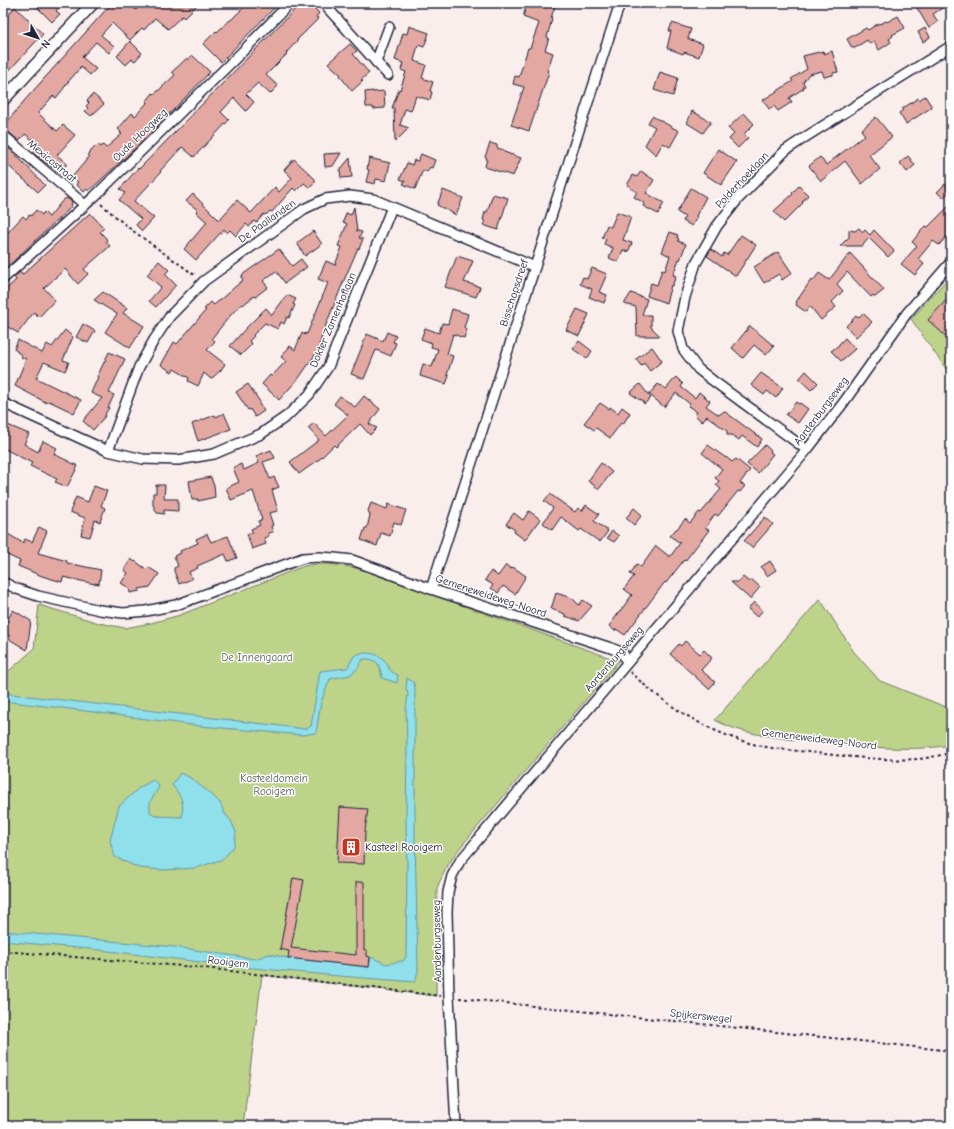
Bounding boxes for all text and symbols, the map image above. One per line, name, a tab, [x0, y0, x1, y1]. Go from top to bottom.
north arrow	[18, 18, 58, 58]
text: N	[38, 37, 53, 51]
street label: Oude Hoogweg	[110, 106, 170, 164]
street label: Mexicostraat	[25, 137, 80, 186]
street label: Polderhoeklaan	[713, 149, 771, 211]
street label: De Paallanden	[236, 196, 298, 246]
street label: Bisschopsdreef	[497, 257, 531, 328]
street label: Dokter Zamenhoflaan	[307, 271, 359, 369]
street label: Aardenburgseweg	[791, 374, 851, 448]
street label: Gemeneweideweg-Noord	[434, 572, 548, 620]
street label: Aardenburgseweg	[582, 624, 646, 694]
park label: De Innengaard	[221, 651, 293, 664]
street label: Gemeneweideweg-Noord	[761, 725, 878, 753]
park label: Kasteeldomein Rooigem	[240, 772, 308, 798]
building icon: Kasteel Rooigem	[340, 836, 362, 858]
place label: Kasteel Rooigem	[365, 841, 442, 854]
street label: Aardenburgseweg	[430, 900, 444, 982]
street label: Rooigem	[207, 953, 249, 971]
street label: Spijkerswegel	[669, 1006, 733, 1026]

